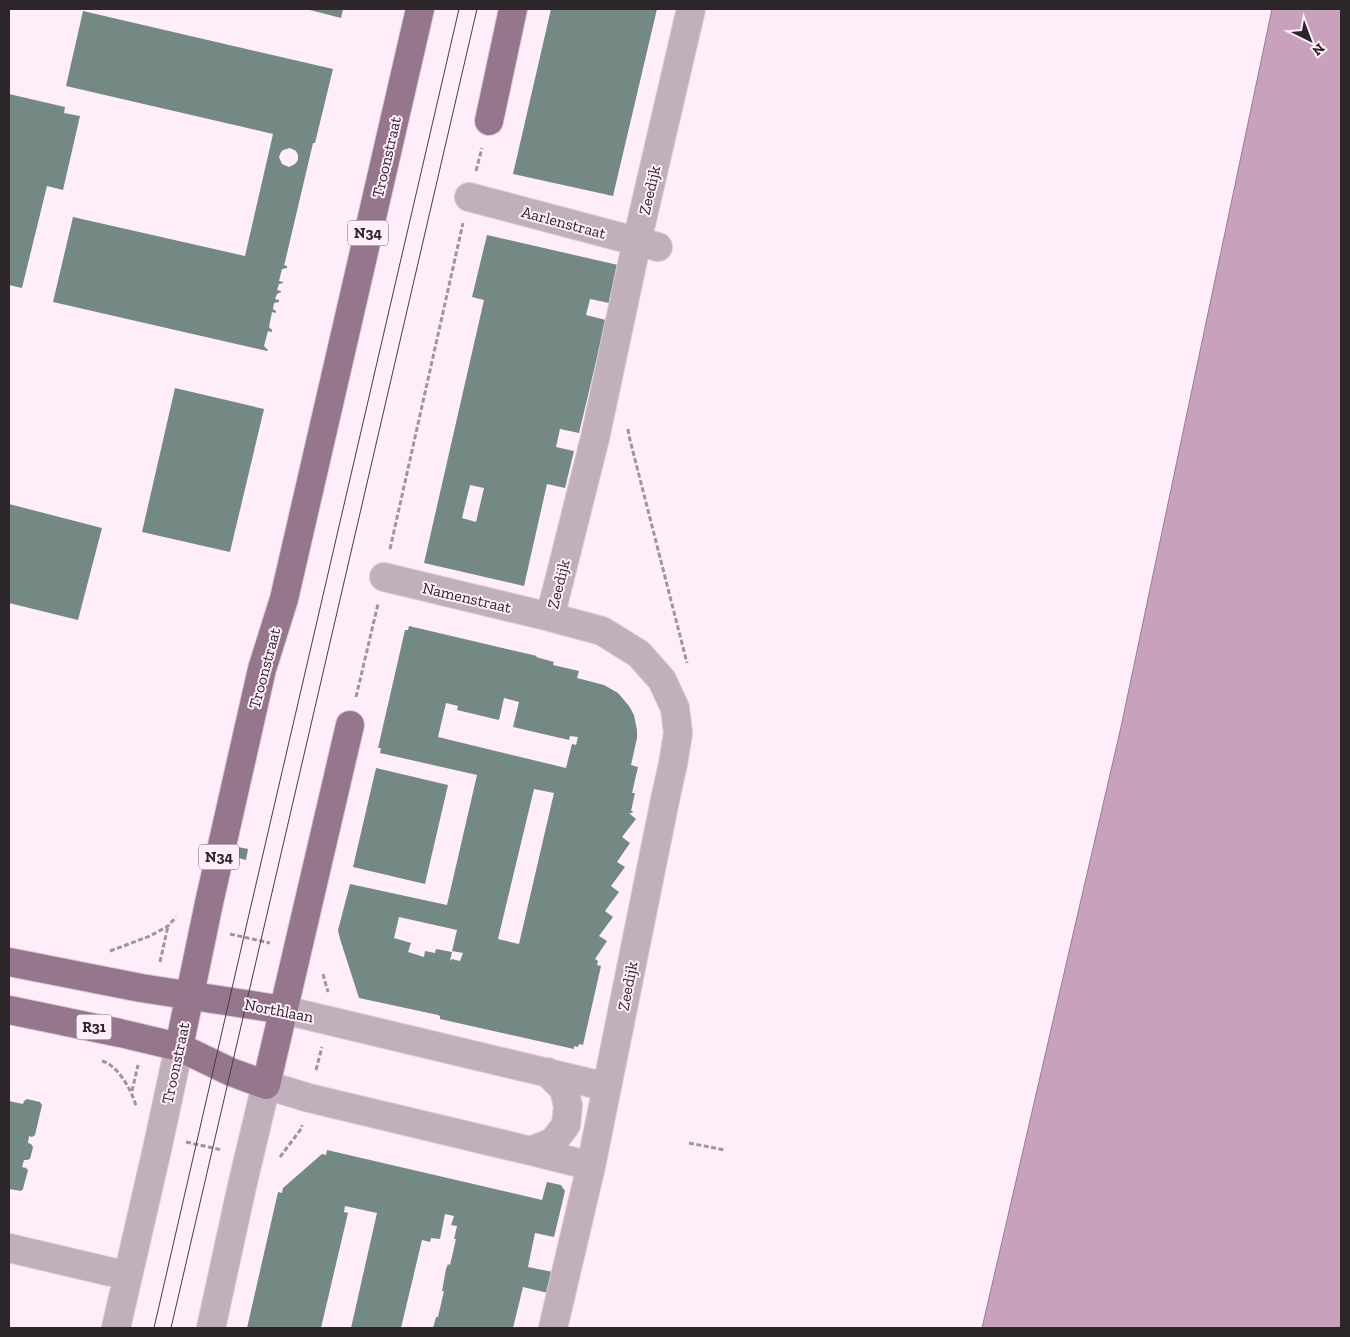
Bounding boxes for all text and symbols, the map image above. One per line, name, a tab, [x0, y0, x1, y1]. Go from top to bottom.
north arrow	[1285, 15, 1335, 65]
text: N	[1308, 39, 1328, 59]
street label: Troonstraat	[368, 114, 405, 200]
street label: Zeedijk	[635, 163, 665, 217]
street label: Aarlenstraat	[520, 202, 608, 243]
road number: N34	[348, 220, 388, 246]
street label: Zeedijk	[543, 557, 574, 611]
street label: Namenstraat	[421, 578, 513, 617]
street label: Troonstraat	[245, 626, 284, 711]
road number: N34	[199, 844, 239, 870]
street label: Zeedijk	[613, 959, 642, 1012]
street label: Northlaan	[243, 994, 316, 1027]
road number: R31	[76, 1014, 112, 1040]
street label: Troonstraat	[158, 1020, 193, 1106]

